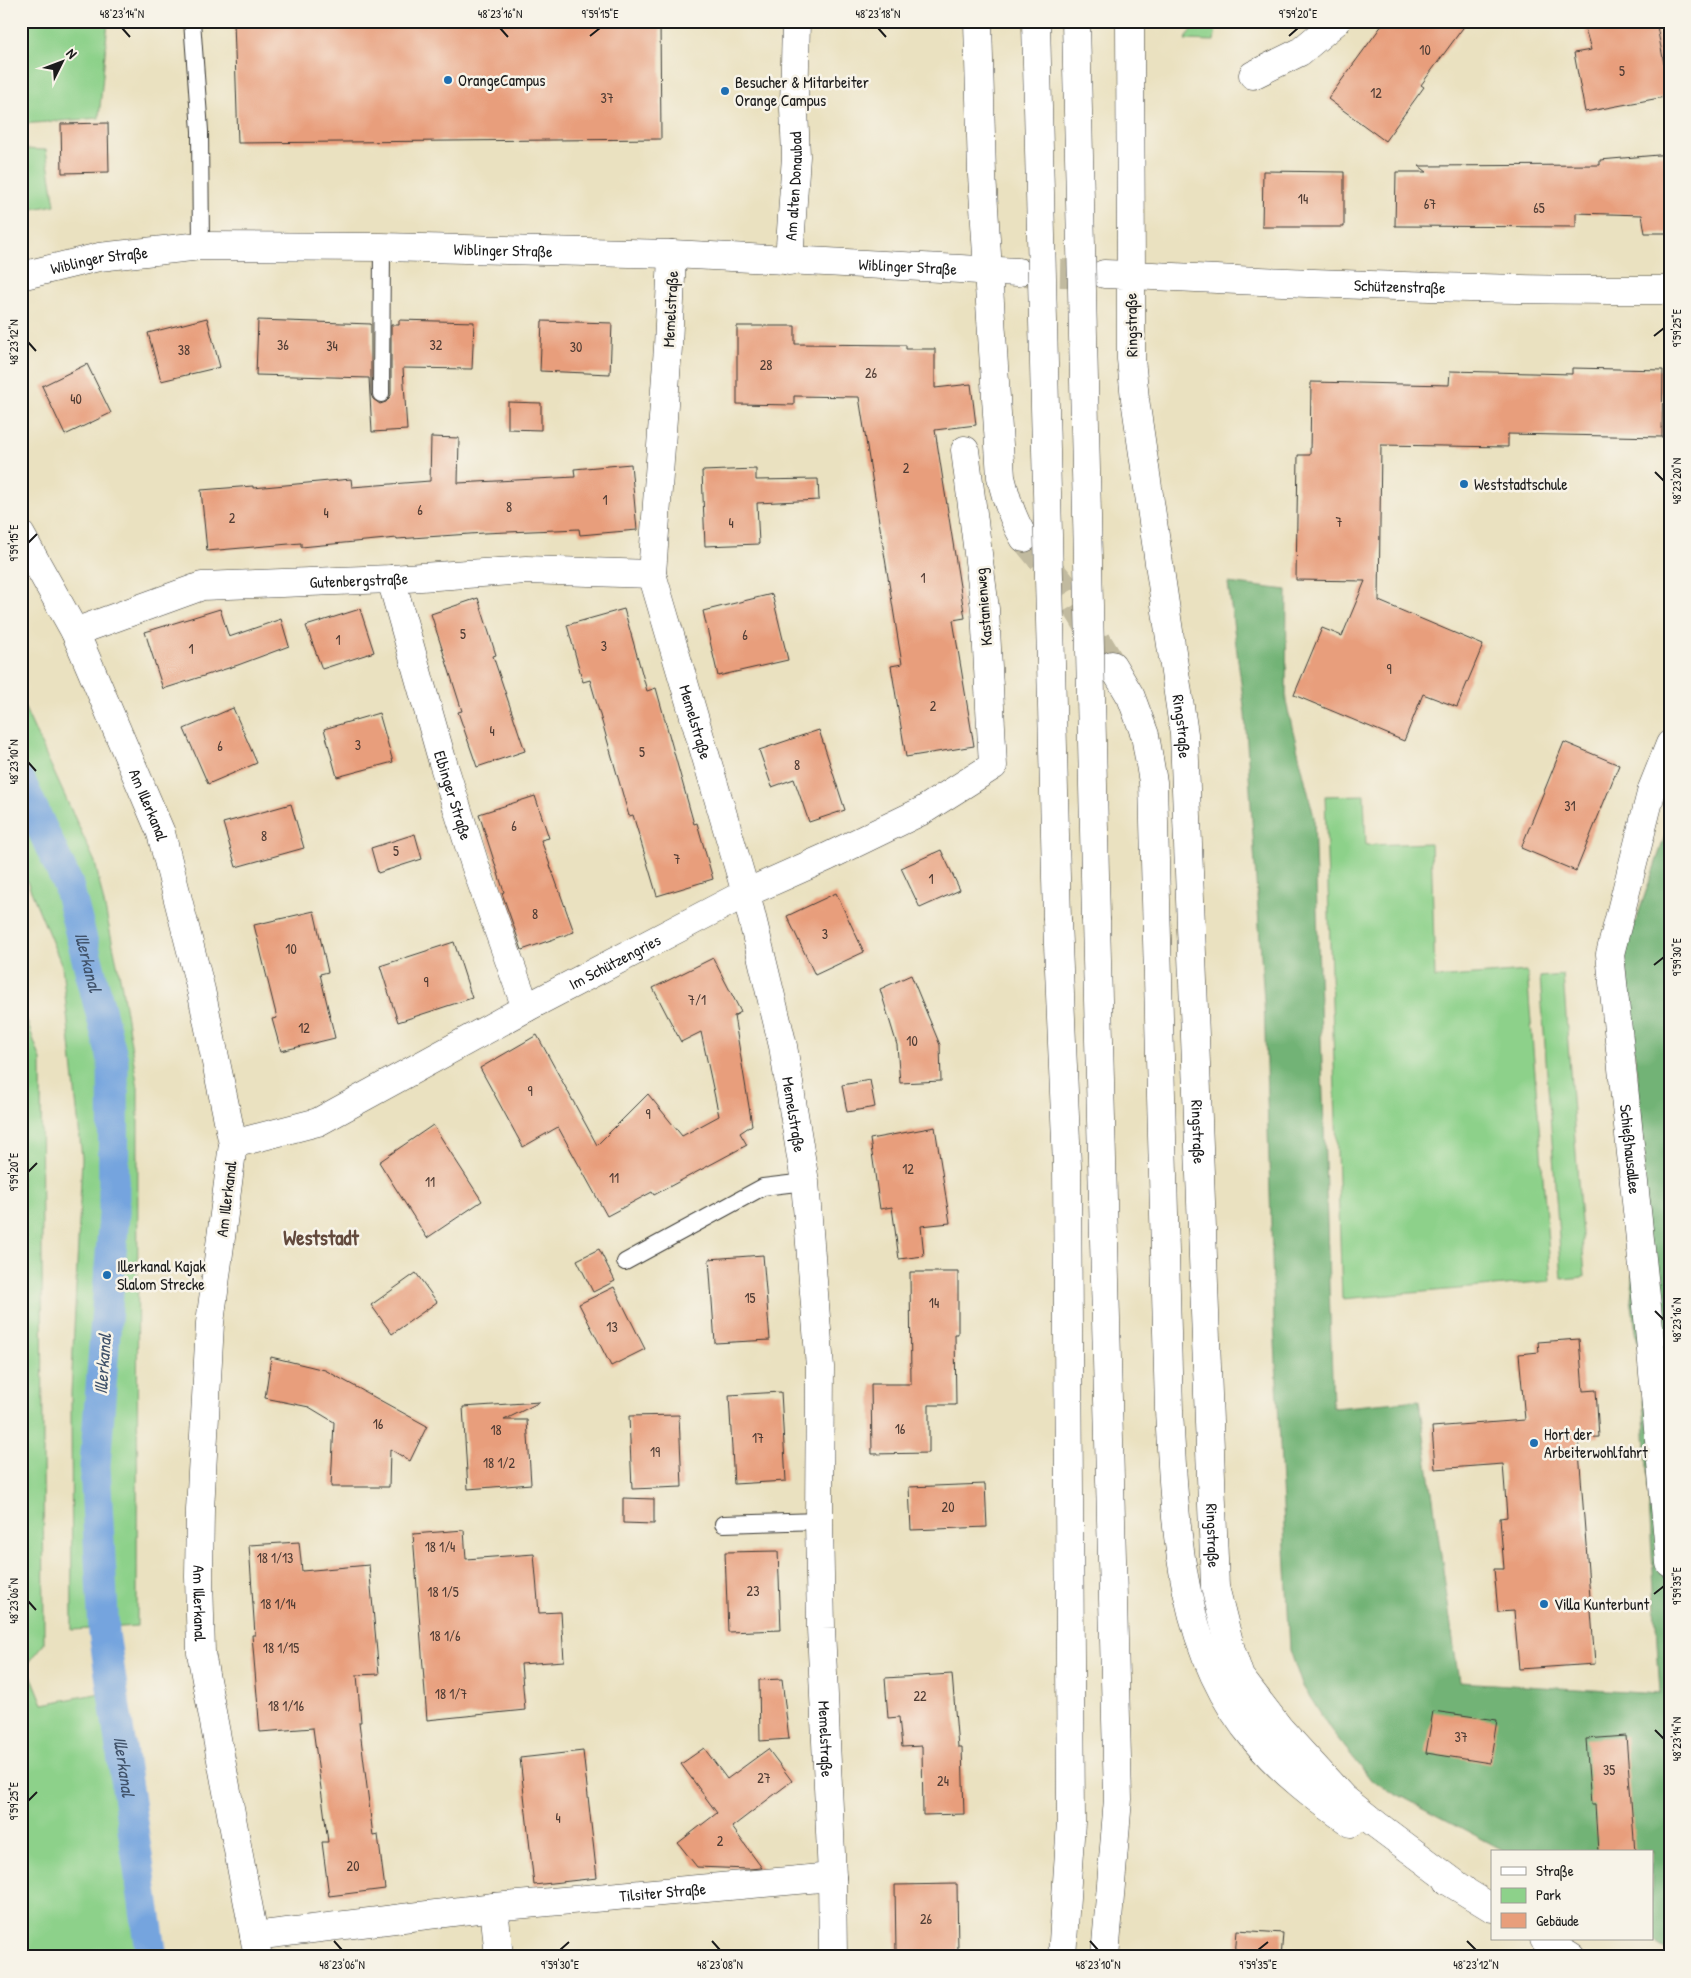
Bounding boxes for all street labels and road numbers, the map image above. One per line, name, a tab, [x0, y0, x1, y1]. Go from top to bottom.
street label: Am alten Donaubad	[779, 131, 807, 241]
street label: Wiblinger Straße	[454, 238, 553, 262]
street label: Wiblinger Straße	[48, 241, 150, 279]
street label: Wiblinger Straße	[858, 253, 958, 280]
street label: Memelstraße	[657, 270, 683, 348]
street label: Schützenstraße	[1354, 274, 1446, 299]
street label: Ringstraße	[1119, 292, 1143, 357]
street label: Gutenbergstraße	[309, 567, 409, 593]
street label: Kastanienweg	[969, 567, 997, 647]
street label: Memelstraße	[674, 682, 717, 762]
street label: Ringstraße	[1167, 693, 1196, 759]
street label: Elbinger Straße	[429, 748, 478, 843]
street label: Am Illerkanal	[124, 765, 174, 844]
street label: Im Schützengries	[565, 929, 664, 995]
street label: Memelstraße	[777, 1075, 811, 1155]
street label: Ringstraße	[1186, 1099, 1211, 1165]
street label: Schießhausallee	[1615, 1103, 1646, 1196]
street label: Am Illerkanal	[210, 1159, 242, 1238]
street label: Ringstraße	[1201, 1503, 1225, 1569]
street label: Am Illerkanal	[188, 1565, 212, 1642]
street label: Memelstraße	[813, 1700, 839, 1778]
street label: Tilsiter Straße	[618, 1877, 708, 1907]

